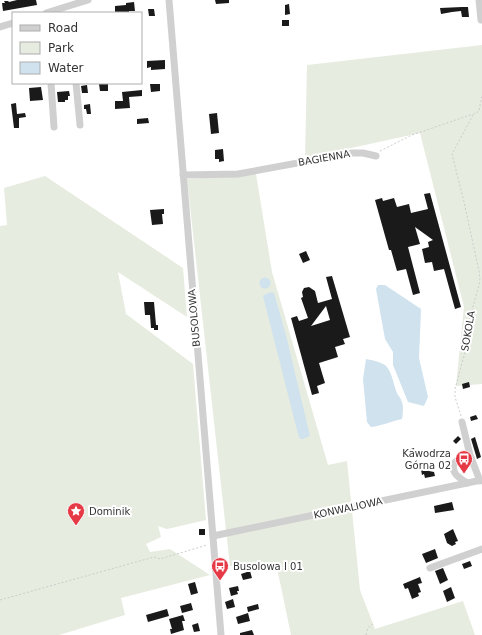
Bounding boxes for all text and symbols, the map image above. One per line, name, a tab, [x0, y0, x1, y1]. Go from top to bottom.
legend	[12, 12, 142, 84]
text: Road	[48, 21, 78, 35]
text: Park	[48, 41, 74, 55]
text: Water	[48, 61, 84, 75]
street label: BAGIENNA	[297, 148, 351, 168]
street label: BUSOLOWA	[186, 289, 202, 347]
street label: SOKOLA	[459, 310, 477, 352]
place label: Kawodrza Górna 02	[402, 448, 451, 471]
bus stop icon: Kawodrza Górna 02	[454, 449, 474, 474]
street label: KONWALIOWA	[313, 495, 384, 521]
place icon: Dominik	[66, 501, 86, 526]
place label: Dominik	[89, 506, 130, 517]
bus stop icon: Busolowa I 01	[210, 556, 230, 581]
place label: Busolowa I 01	[233, 561, 303, 572]

